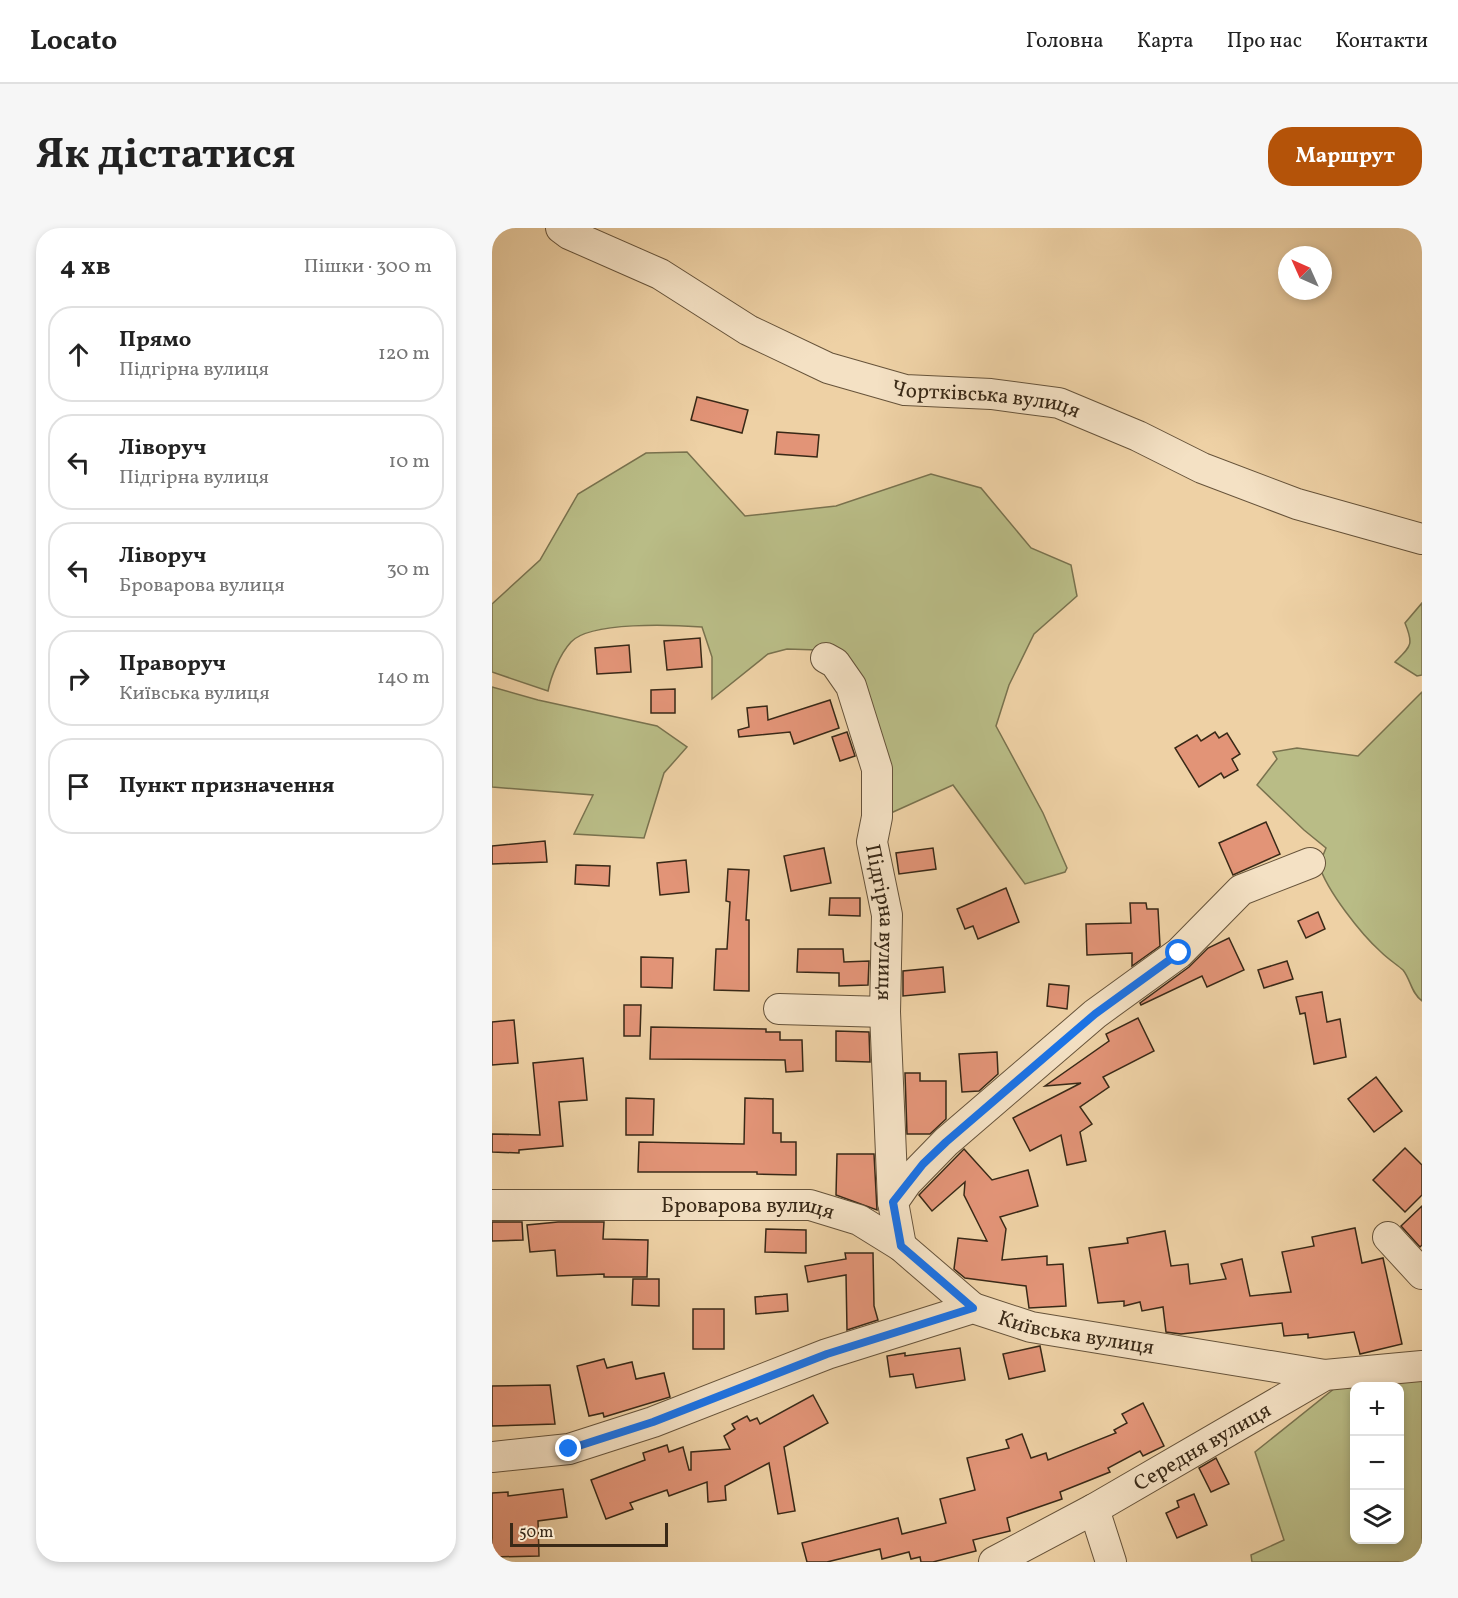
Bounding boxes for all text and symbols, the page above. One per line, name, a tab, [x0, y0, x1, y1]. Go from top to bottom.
text: Locato	[30, 22, 117, 61]
text: Головна	[1026, 27, 1104, 56]
text: Карта	[1137, 27, 1194, 56]
text: Про нас	[1227, 27, 1302, 56]
text: Контакти	[1335, 27, 1428, 56]
text: Як дістатися	[36, 127, 296, 186]
button: Маршрут	[1268, 127, 1422, 186]
north arrow	[1278, 246, 1332, 300]
text: 4 хв	[60, 249, 111, 285]
text: Пішки · 300 m	[304, 253, 432, 281]
text: Прямо	[119, 325, 191, 356]
icon: ahead	[62, 338, 95, 371]
text: 120 m	[378, 340, 430, 368]
text: Підгірна вулиця	[119, 356, 269, 384]
street label: Чортківська вулиця	[887, 374, 1085, 426]
text: Ліворуч	[119, 433, 206, 464]
icon: left	[62, 446, 95, 479]
text: 10 m	[389, 448, 430, 476]
text: Підгірна вулиця	[119, 464, 269, 492]
text: Ліворуч	[119, 541, 206, 572]
icon: left	[62, 554, 95, 587]
text: 30 m	[386, 556, 430, 584]
text: Броварова вулиця	[119, 572, 285, 600]
text: Праворуч	[119, 649, 226, 680]
icon: right	[62, 662, 95, 695]
text: 140 m	[377, 664, 430, 692]
text: Київська вулиця	[119, 680, 270, 708]
icon: arrive	[62, 770, 95, 803]
text: Пункт призначення	[119, 771, 335, 802]
street label: Підгірна вулиця	[857, 842, 900, 1001]
route start	[1165, 939, 1191, 965]
street label: Броварова вулиця	[661, 1192, 838, 1228]
street label: Київська вулиця	[994, 1304, 1156, 1363]
map controls	[1350, 1382, 1404, 1544]
button: +	[1350, 1382, 1404, 1436]
street label: Середня вулиця	[1129, 1396, 1277, 1499]
route end	[555, 1435, 581, 1461]
button: −	[1350, 1436, 1404, 1490]
button: layers	[1350, 1490, 1404, 1544]
scale bar	[510, 1520, 668, 1548]
text: 50 m	[519, 1522, 553, 1544]

